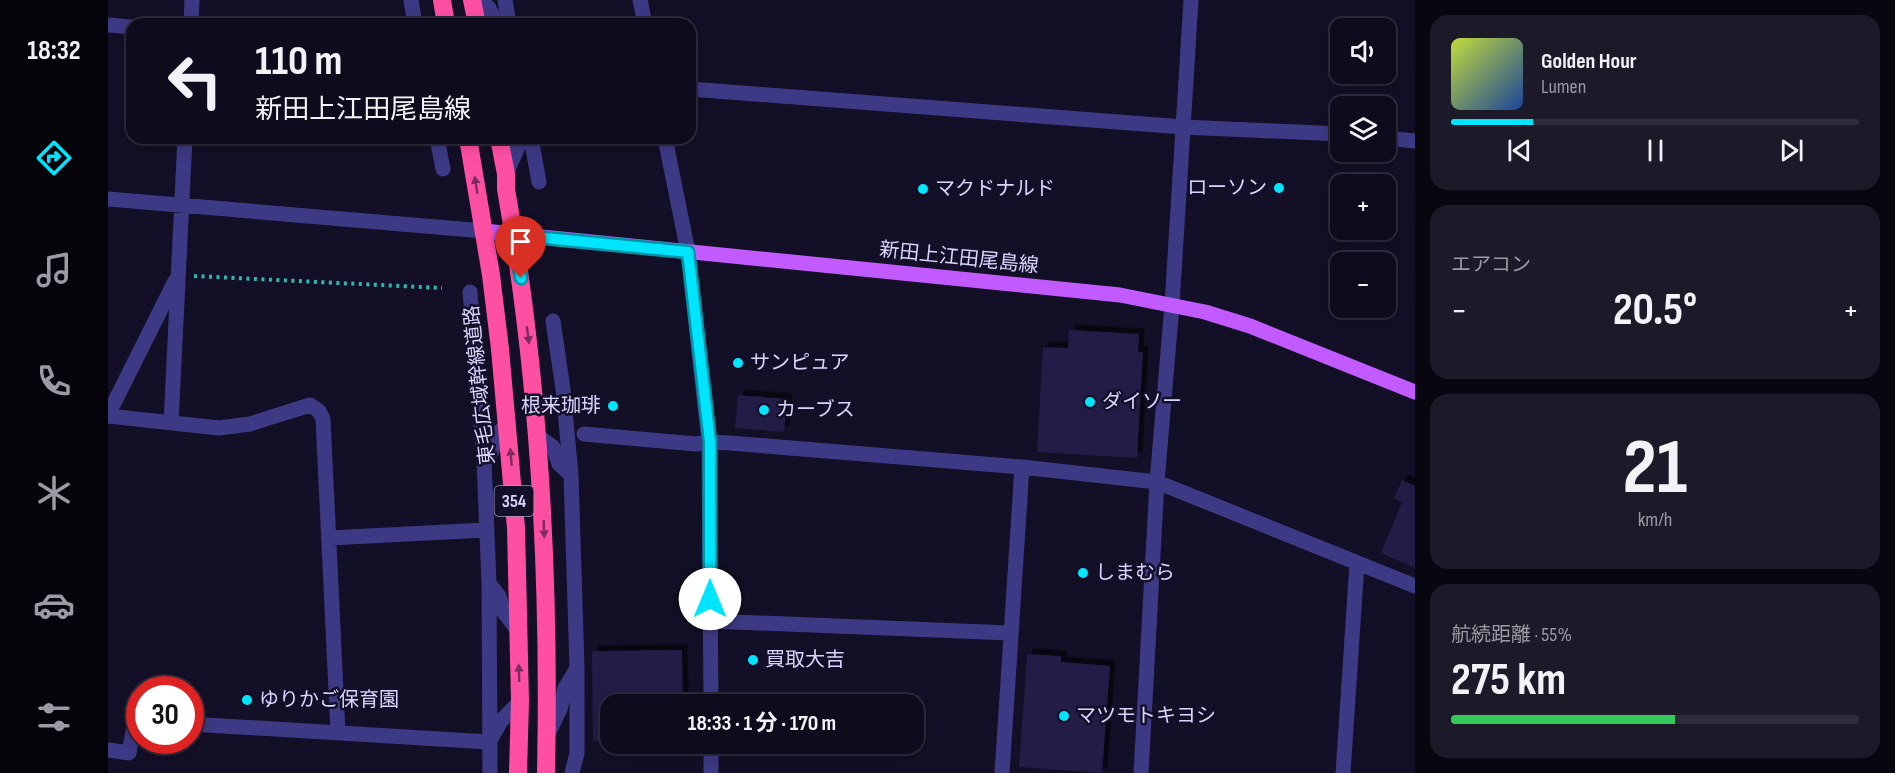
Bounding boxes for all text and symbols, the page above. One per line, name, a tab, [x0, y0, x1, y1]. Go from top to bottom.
map controls	[1330, 18, 1396, 318]
button: sound	[1330, 18, 1396, 84]
text: 18:32	[27, 35, 81, 67]
text: 110 m	[255, 36, 342, 87]
icon: left	[156, 42, 234, 120]
text: Golden Hour	[1541, 48, 1637, 75]
text: Lumen	[1541, 75, 1586, 99]
text: 新田上江田尾島線	[255, 94, 471, 126]
button: layers	[1330, 96, 1396, 162]
icon: previous	[1503, 134, 1536, 167]
icon: pause	[1639, 134, 1672, 167]
icon: next	[1775, 134, 1808, 167]
icon: directions	[33, 137, 75, 179]
button: +	[1330, 174, 1396, 240]
one-way arrow	[471, 175, 480, 194]
place label: ローソン	[1187, 176, 1267, 200]
place label: マクドナルド	[935, 177, 1055, 201]
marker: ローソン	[1272, 181, 1286, 195]
marker: マクドナルド	[916, 182, 930, 196]
pin	[495, 216, 546, 278]
icon: arrive	[504, 225, 537, 258]
street label: 新田上江田尾島線	[878, 238, 1040, 278]
icon: music	[33, 249, 75, 291]
button: −	[1330, 252, 1396, 318]
text: エアコン	[1451, 253, 1531, 277]
text: 20.5°	[1613, 283, 1697, 338]
text: −	[1451, 291, 1467, 331]
text: +	[1843, 291, 1859, 331]
street label: 東毛広域幹線道路	[460, 304, 500, 466]
one-way arrow	[524, 325, 533, 344]
place label: サンピュア	[750, 351, 850, 375]
marker: サンピュア	[731, 356, 745, 370]
icon: phone	[33, 360, 75, 402]
place label: ダイソー	[1102, 390, 1182, 414]
place label: 根来珈琲	[521, 394, 601, 418]
marker: ダイソー	[1083, 395, 1097, 409]
place label: カーブス	[776, 398, 855, 422]
marker: 根来珈琲	[606, 399, 620, 413]
marker: カーブス	[757, 403, 771, 417]
text: 21	[1623, 422, 1687, 515]
one-way arrow	[506, 447, 515, 466]
icon: climate	[33, 472, 75, 514]
road number: 354	[494, 486, 534, 516]
text: km/h	[1638, 508, 1672, 532]
one-way arrow	[539, 520, 549, 539]
place label: しまむら	[1095, 561, 1175, 585]
marker: しまむら	[1076, 566, 1090, 580]
position arrow	[678, 567, 742, 631]
icon: car	[33, 584, 75, 626]
text: 航続距離 · 55%	[1451, 623, 1572, 647]
place label: 買取大吉	[765, 648, 845, 672]
marker: 買取大吉	[746, 653, 760, 667]
text: 275 km	[1451, 653, 1566, 708]
one-way arrow	[514, 663, 523, 682]
speed limit sign: 30	[126, 676, 204, 754]
place label: ゆりかご保育園	[259, 688, 399, 712]
marker: ゆりかご保育園	[240, 693, 254, 707]
icon: filters	[33, 696, 75, 738]
place label: マツモトキヨシ	[1076, 704, 1216, 728]
marker: マツモトキヨシ	[1057, 709, 1071, 723]
text: 18:33 · 1 分 · 170 m	[688, 710, 836, 737]

